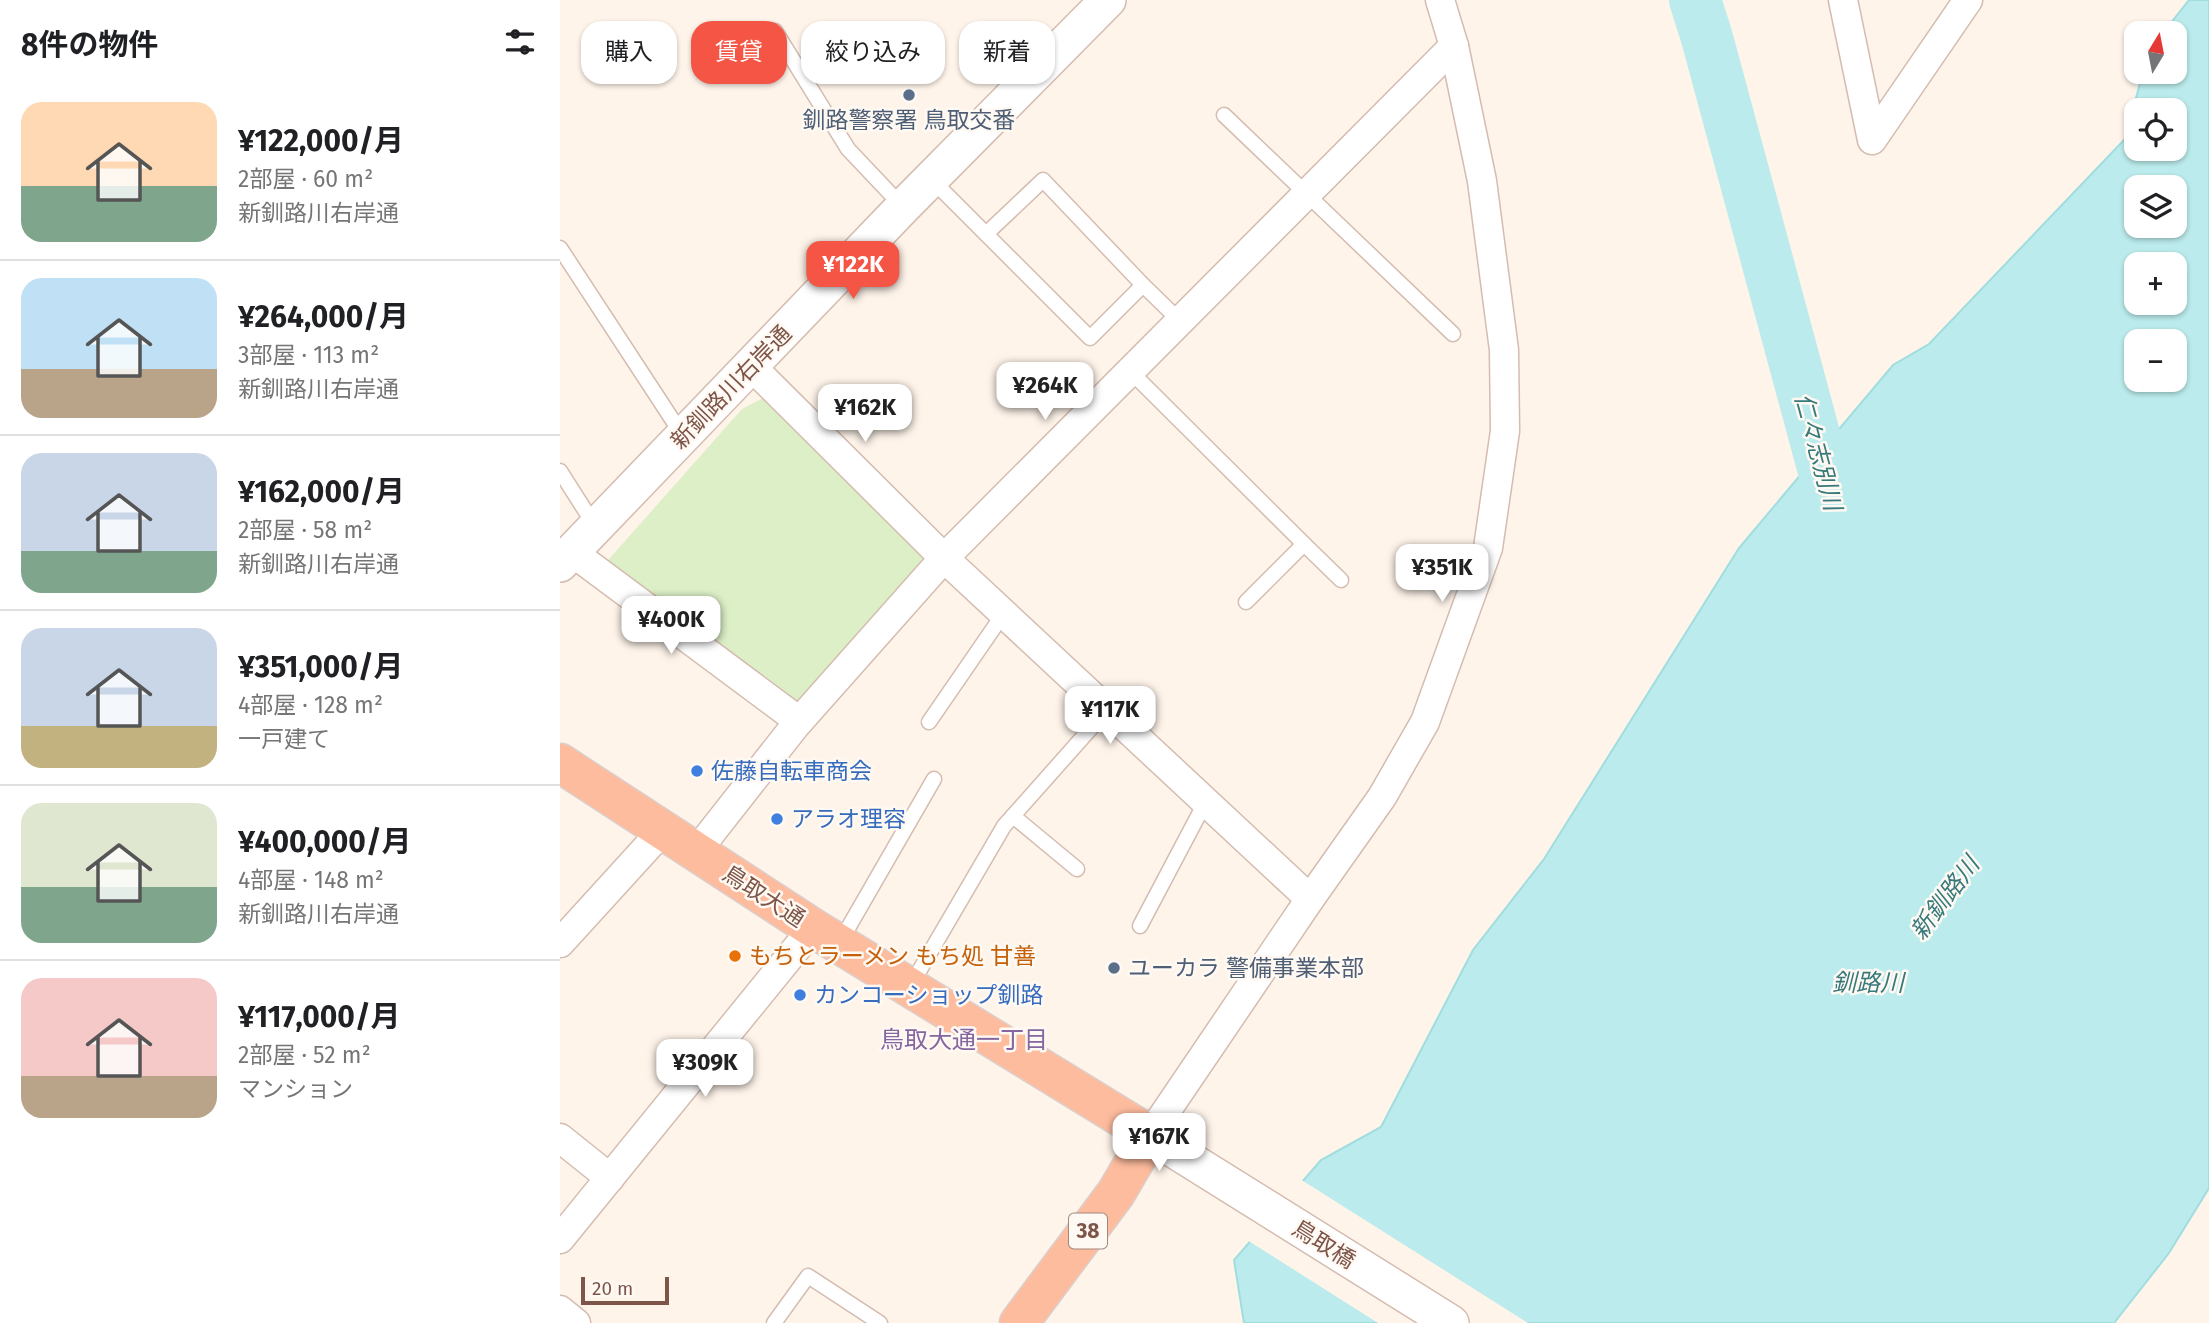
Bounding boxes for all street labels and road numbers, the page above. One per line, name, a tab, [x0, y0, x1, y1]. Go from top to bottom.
street label: 新釧路川右岸通	[665, 319, 797, 455]
street label: 鳥取大通	[718, 859, 810, 933]
road number: 38	[1069, 1214, 1107, 1248]
street label: 鳥取橋	[1287, 1214, 1361, 1274]

